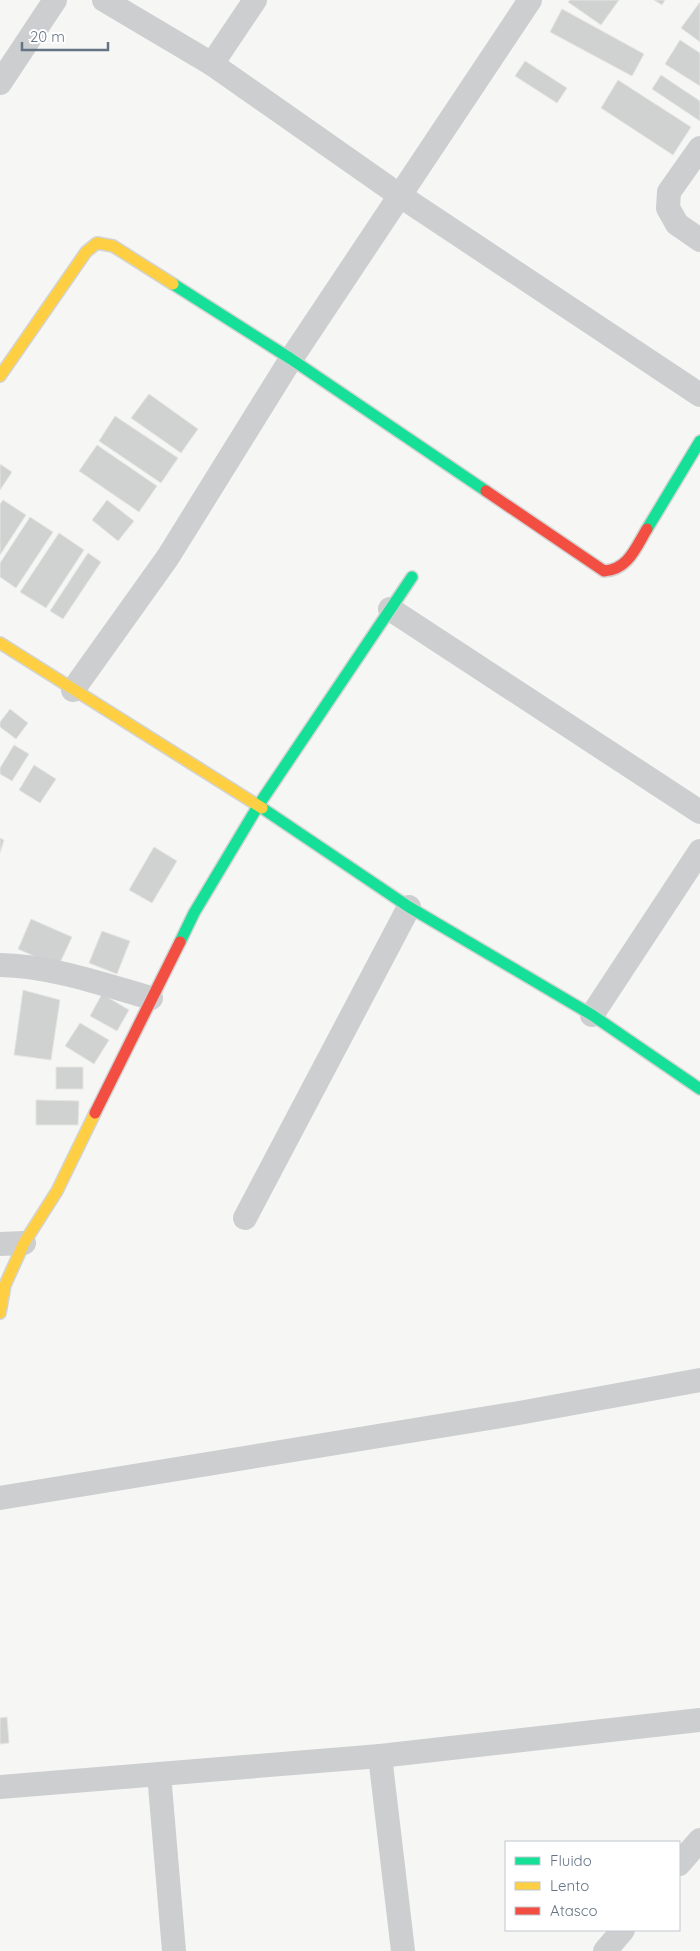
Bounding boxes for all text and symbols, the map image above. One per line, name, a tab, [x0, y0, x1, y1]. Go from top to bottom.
scale bar	[22, 20, 109, 52]
text: 20 m	[30, 27, 65, 46]
legend	[505, 1841, 680, 1931]
text: Fluido	[550, 1851, 592, 1870]
text: Lento	[550, 1876, 589, 1895]
text: Atasco	[550, 1901, 598, 1920]

